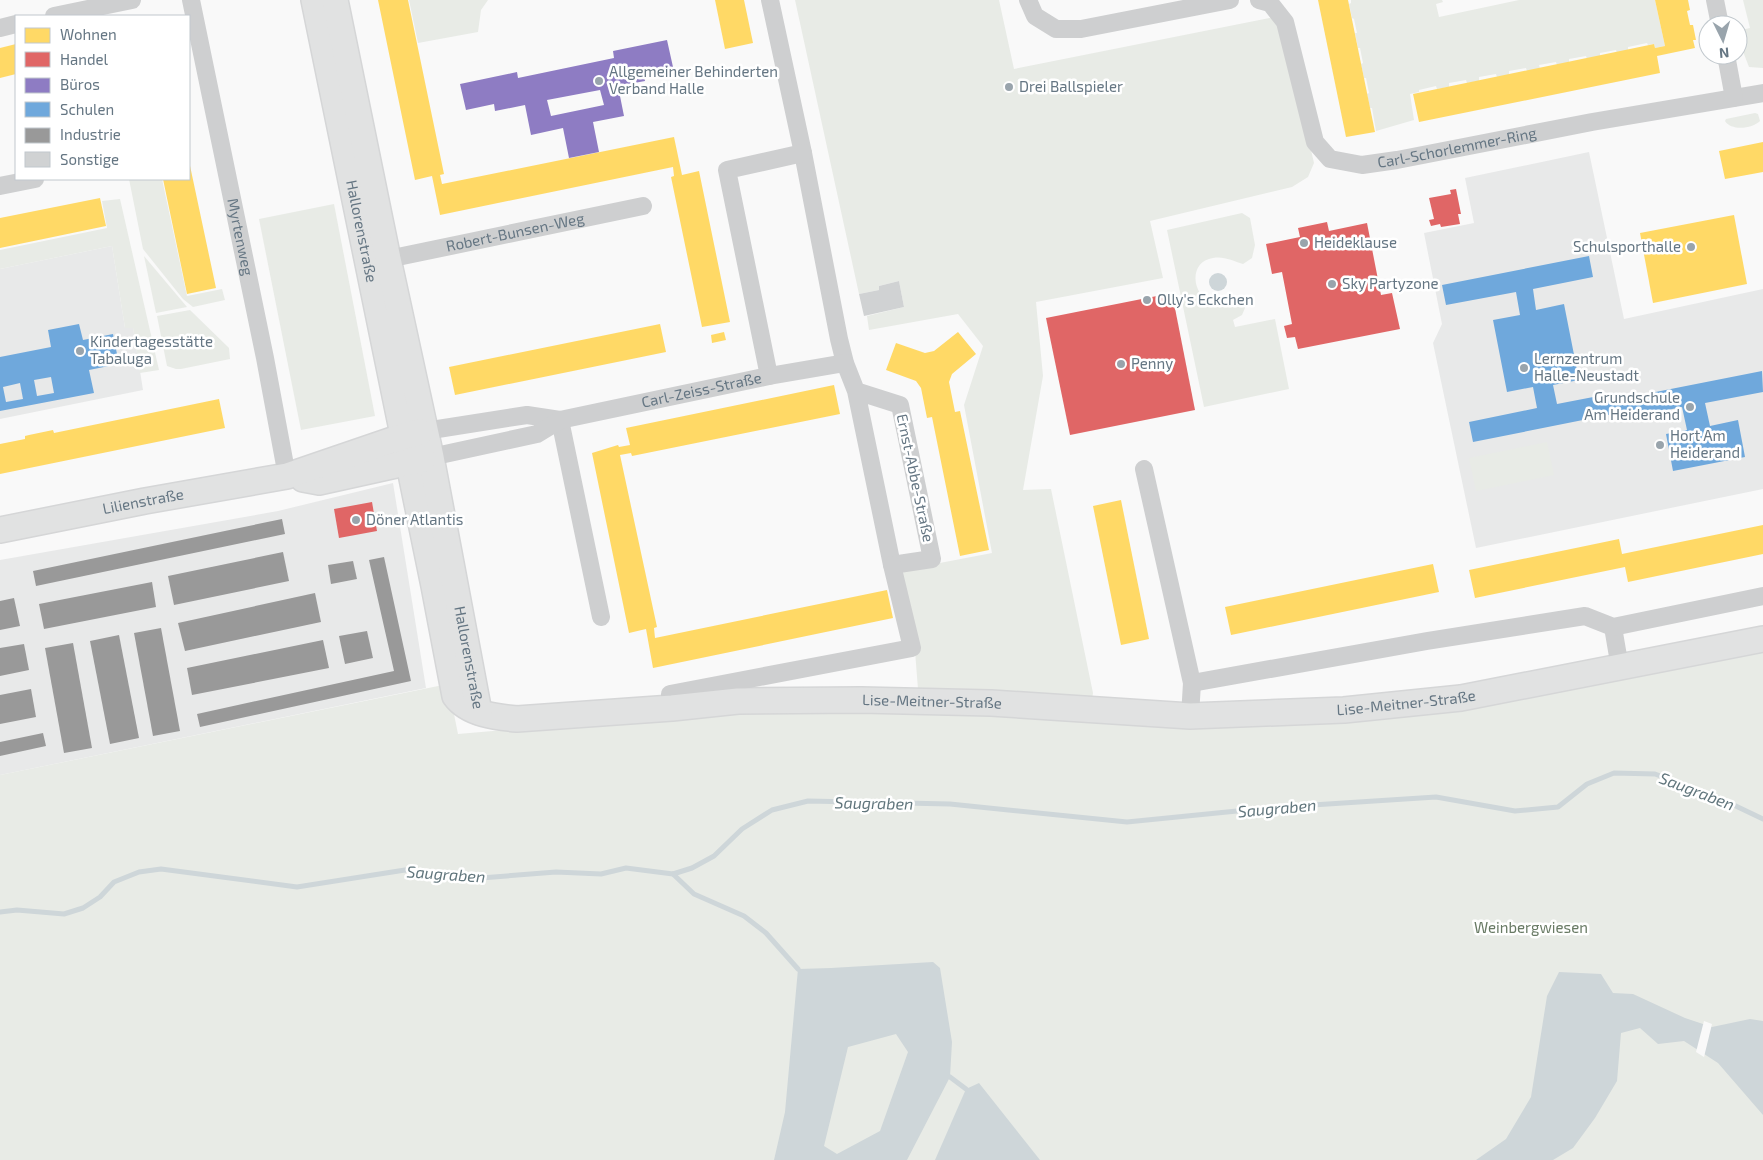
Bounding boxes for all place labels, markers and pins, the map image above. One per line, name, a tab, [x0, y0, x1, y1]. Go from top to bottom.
place label: Allgemeiner Behinderten Verband Halle	[609, 62, 778, 97]
marker: Allgemeiner Behinderten Verband Halle	[593, 75, 605, 87]
place label: Drei Ballspieler	[1019, 77, 1123, 95]
marker: Drei Ballspieler	[1003, 81, 1015, 93]
place label: Heideklause	[1314, 233, 1397, 251]
marker: Heideklause	[1298, 237, 1310, 249]
place label: Schulsporthalle	[1573, 237, 1681, 255]
marker: Schulsporthalle	[1685, 241, 1697, 253]
place label: Sky Partyzone	[1342, 274, 1439, 292]
marker: Sky Partyzone	[1326, 278, 1338, 290]
place label: Olly's Eckchen	[1157, 290, 1254, 308]
marker: Olly's Eckchen	[1141, 294, 1153, 306]
place label: Kindertagesstätte Tabaluga	[90, 332, 213, 367]
marker: Kindertagesstätte Tabaluga	[74, 345, 86, 357]
place label: Lernzentrum Halle-Neustadt	[1534, 349, 1639, 384]
place label: Penny	[1131, 354, 1173, 372]
marker: Penny	[1115, 358, 1127, 370]
marker: Lernzentrum Halle-Neustadt	[1518, 362, 1530, 374]
place label: Grundschule Am Heiderand	[1584, 388, 1680, 423]
marker: Grundschule Am Heiderand	[1684, 401, 1696, 413]
place label: Hort Am Heiderand	[1670, 426, 1740, 461]
marker: Hort Am Heiderand	[1654, 439, 1666, 451]
place label: Döner Atlantis	[366, 510, 463, 528]
marker: Döner Atlantis	[350, 514, 362, 526]

